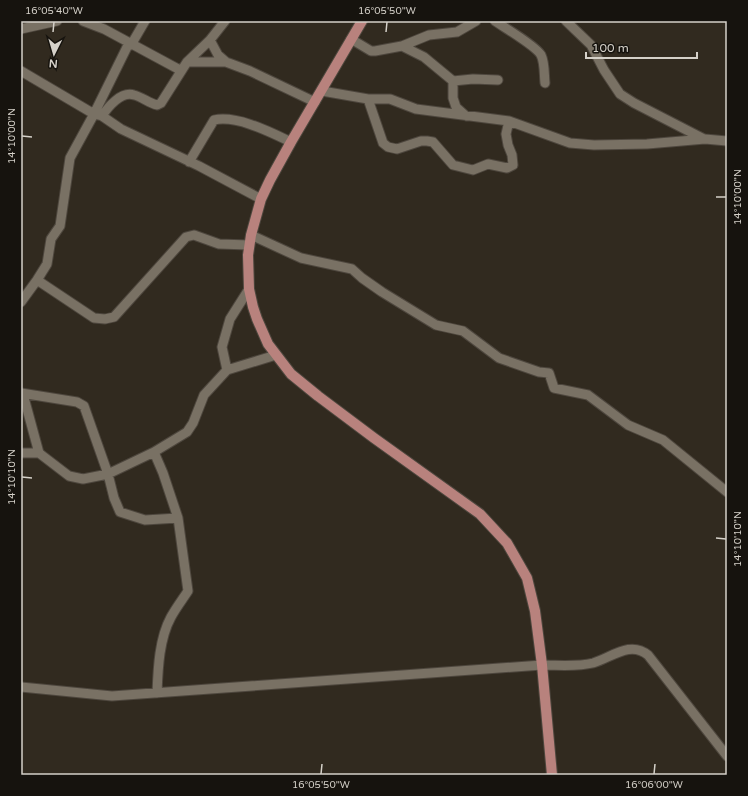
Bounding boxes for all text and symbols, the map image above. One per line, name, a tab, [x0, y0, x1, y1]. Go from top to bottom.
text: 16°05'40"W	[25, 5, 83, 17]
text: 16°05'50"W	[358, 5, 416, 17]
north arrow	[34, 34, 74, 74]
scale bar	[586, 34, 697, 60]
text: 100 m	[592, 41, 629, 55]
text: N	[48, 57, 58, 70]
text: 14°10'00"N	[6, 108, 18, 164]
text: 14°10'00"N	[732, 169, 744, 225]
text: 14°10'10"N	[6, 449, 18, 505]
text: 14°10'10"N	[732, 511, 744, 567]
text: 16°05'50"W	[292, 779, 350, 791]
text: 16°06'00"W	[625, 779, 683, 791]

